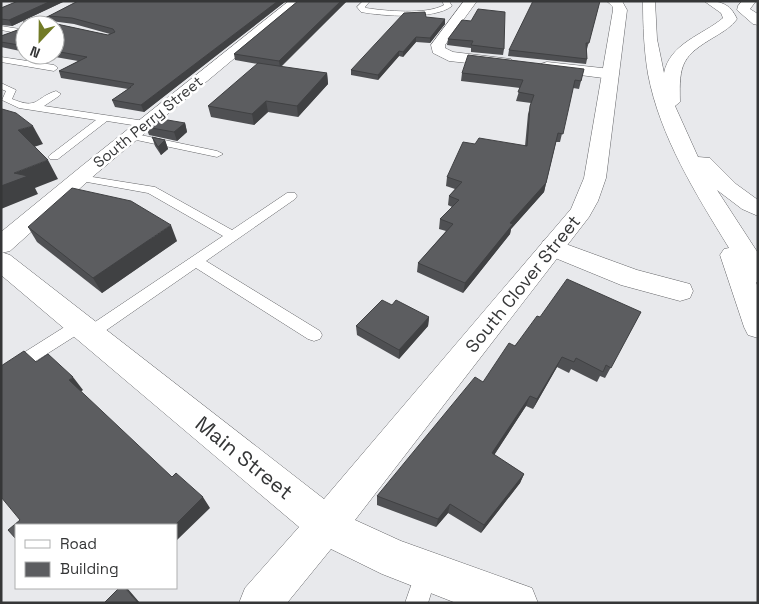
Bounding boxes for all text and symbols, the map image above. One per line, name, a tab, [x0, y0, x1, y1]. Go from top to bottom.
north arrow	[15, 15, 65, 65]
text: N	[27, 42, 43, 62]
street label: South Perry Street	[89, 72, 206, 172]
street label: South Clover Street	[460, 210, 585, 357]
street label: Main Street	[190, 410, 299, 505]
legend	[15, 524, 178, 589]
text: Road	[60, 534, 97, 553]
text: Building	[60, 559, 119, 578]

